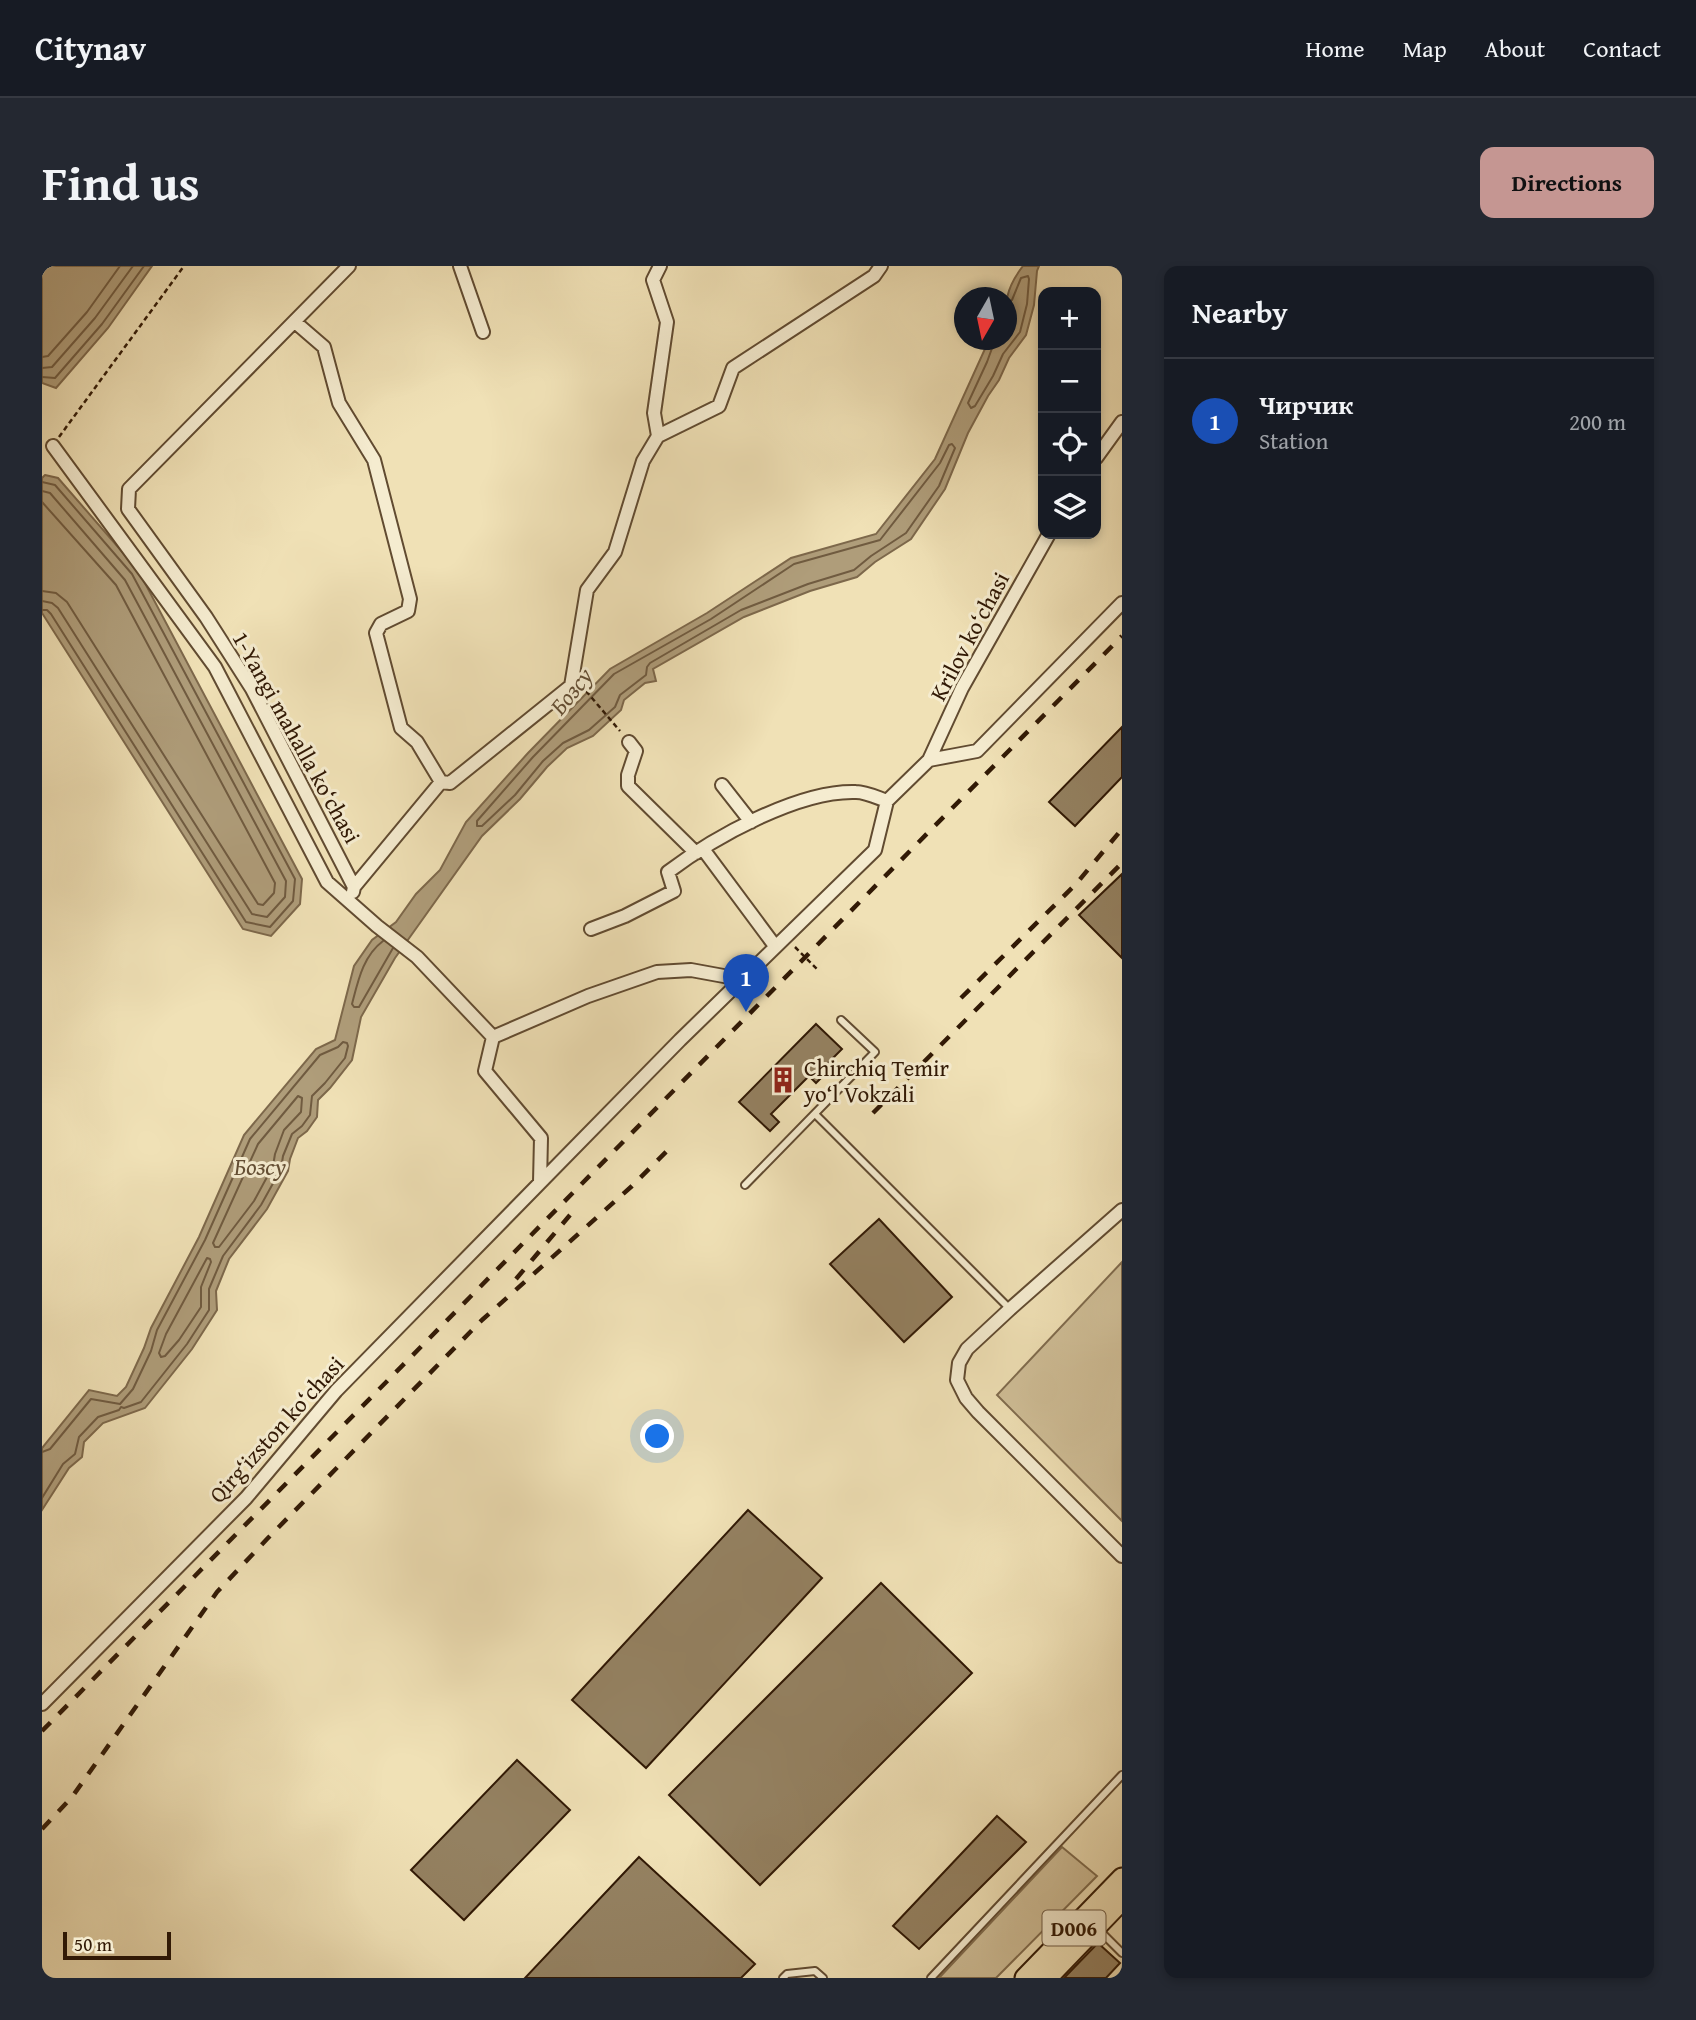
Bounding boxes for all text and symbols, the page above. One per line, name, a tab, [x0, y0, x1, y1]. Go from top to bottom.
text: Citynav	[35, 24, 146, 72]
text: Home	[1306, 31, 1365, 66]
text: Map	[1403, 31, 1447, 66]
text: About	[1485, 31, 1545, 66]
text: Contact	[1583, 31, 1661, 66]
text: Find us	[42, 146, 200, 218]
button: Directions	[1480, 147, 1654, 218]
north arrow	[954, 287, 1017, 350]
map controls	[1038, 287, 1101, 539]
button: +	[1038, 287, 1101, 350]
text: Nearby	[1192, 290, 1288, 334]
button: −	[1038, 350, 1101, 413]
text: Чирчик	[1259, 385, 1353, 424]
text: 1	[1209, 405, 1221, 438]
text: 200 m	[1569, 405, 1626, 438]
button: locate	[1038, 413, 1101, 476]
text: Station	[1259, 424, 1328, 457]
button: layers	[1038, 476, 1101, 539]
street label: Krilov ko‘chasi	[921, 566, 1017, 706]
street label: 1-Yangi mahalla ko‘chasi	[225, 625, 369, 849]
water label: Бозсу	[541, 660, 601, 722]
pin: 1	[723, 954, 769, 1012]
place label: Chirchiq Temir yo‘l Vokzali	[803, 1051, 949, 1110]
building icon: Chirchiq Temir yo‘l Vokzali	[768, 1065, 798, 1095]
water label: Бозсу	[234, 1149, 286, 1184]
street label: Qirg‘izston ko‘chasi	[201, 1348, 351, 1510]
your location	[640, 1419, 674, 1453]
road number: D006	[1042, 1910, 1106, 1946]
scale bar	[63, 1929, 172, 1961]
text: 50 m	[74, 1930, 112, 1958]

